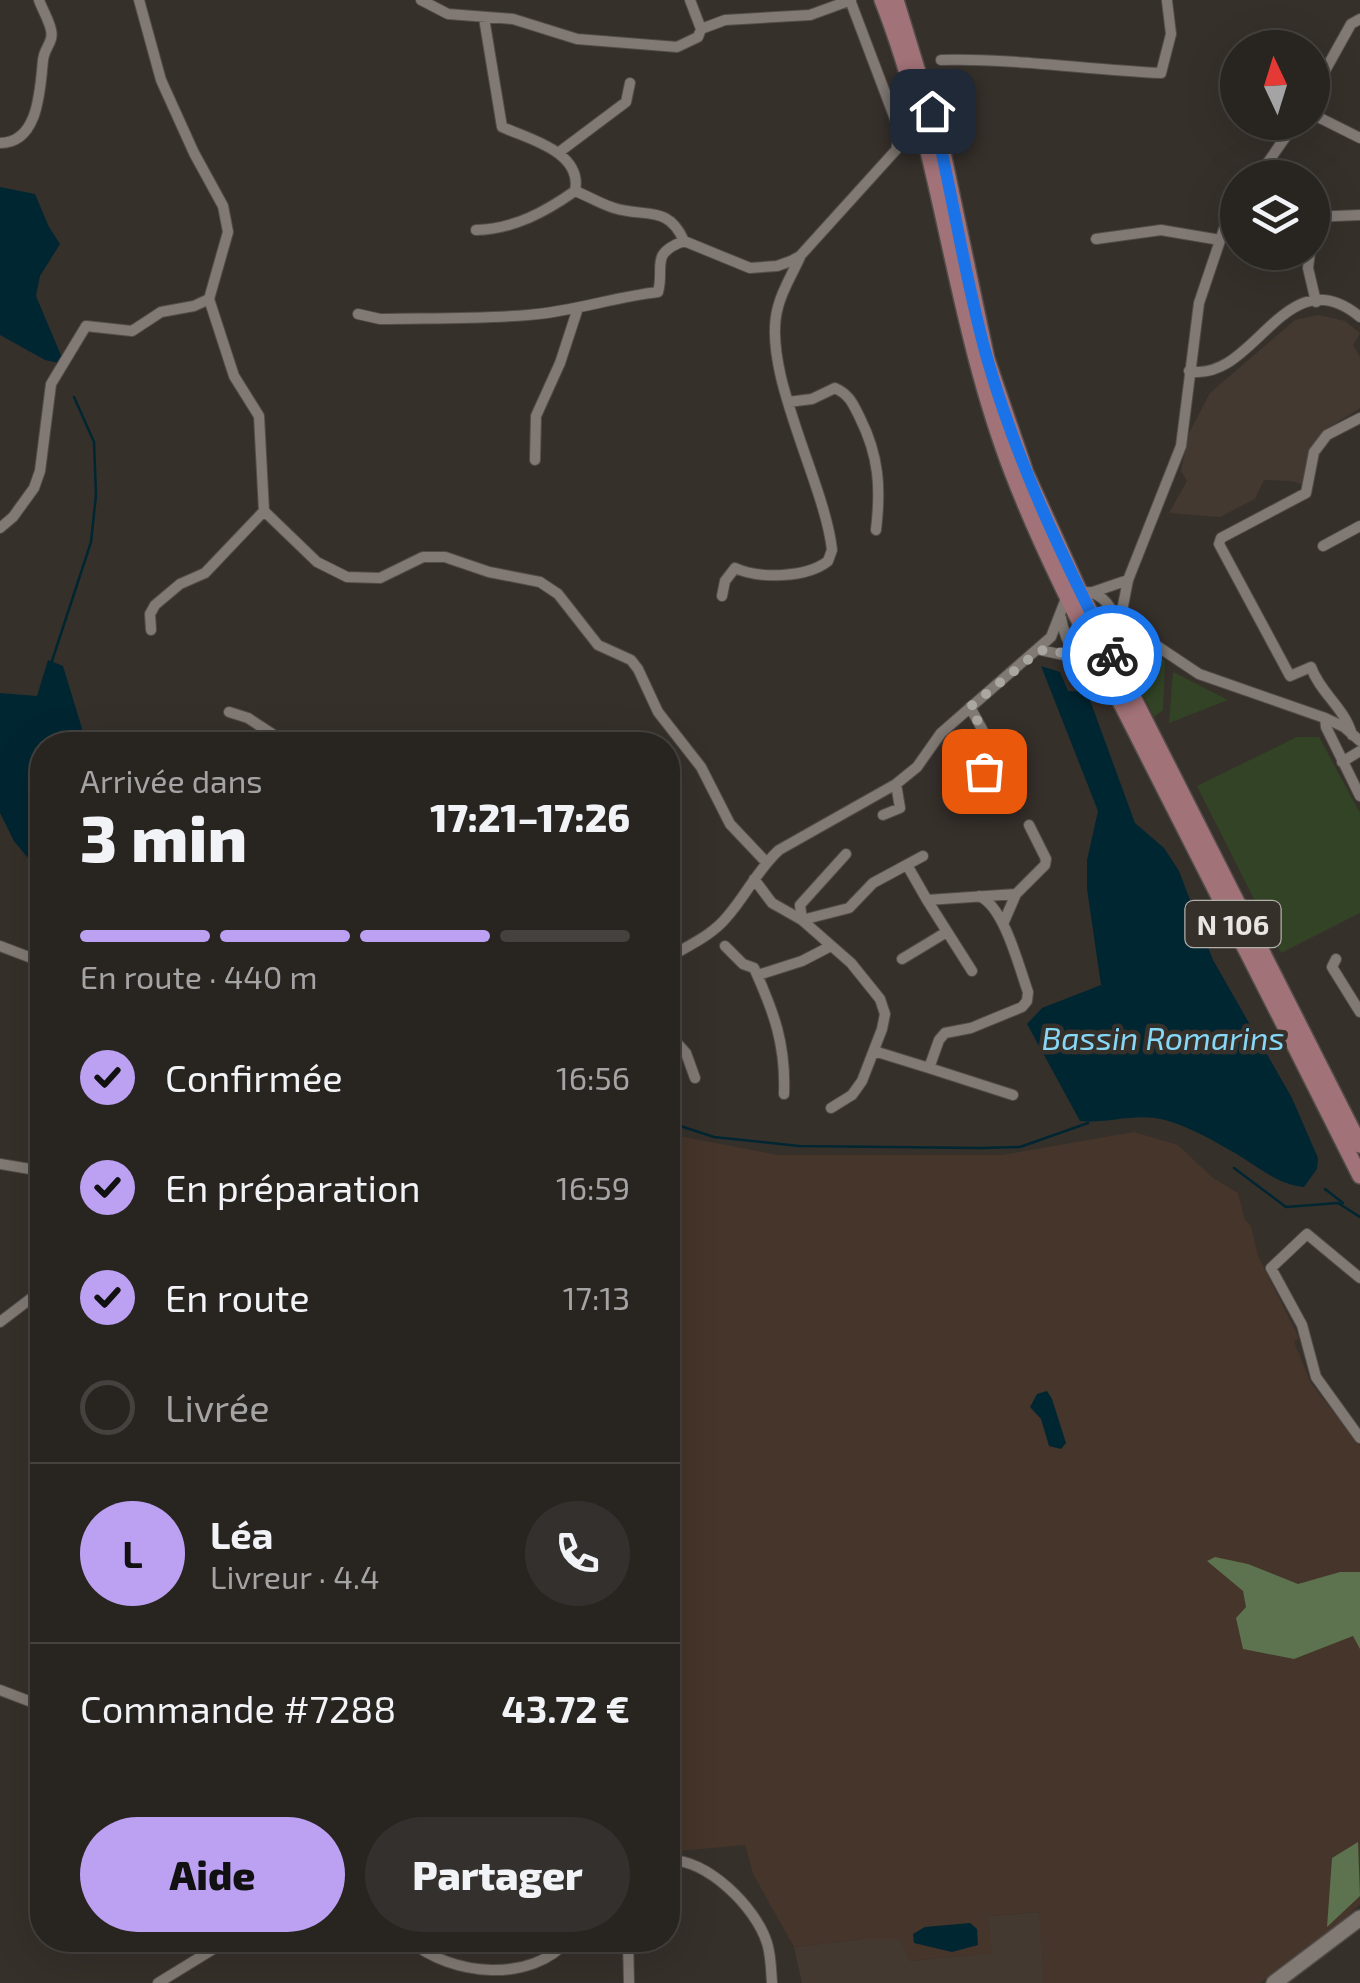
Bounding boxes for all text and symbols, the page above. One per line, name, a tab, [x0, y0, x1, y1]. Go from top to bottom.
north arrow	[1220, 30, 1330, 140]
map controls	[1220, 30, 1330, 270]
pin	[890, 69, 975, 154]
icon: home	[905, 84, 960, 139]
button: layers	[1220, 160, 1330, 270]
courier	[1062, 605, 1162, 705]
icon: bike	[1085, 628, 1140, 683]
pin	[942, 729, 1027, 814]
icon: bag	[957, 744, 1012, 799]
text: Arrivée dans	[80, 761, 263, 799]
text: 17:21–17:26	[430, 794, 630, 840]
text: 3 min	[80, 797, 247, 875]
road number: N 106	[1186, 901, 1280, 947]
text: En route · 440 m	[80, 957, 318, 995]
water label: Bassin Romarins	[1041, 1018, 1285, 1056]
icon: check	[80, 1050, 135, 1105]
text: Confirmée	[165, 1054, 343, 1100]
text: 16:56	[556, 1058, 630, 1096]
icon: check	[80, 1160, 135, 1215]
text: En préparation	[165, 1164, 421, 1210]
text: 16:59	[556, 1168, 630, 1206]
icon: check	[80, 1270, 135, 1325]
text: En route	[165, 1274, 310, 1320]
text: 17:13	[563, 1278, 630, 1316]
text: Livrée	[165, 1384, 270, 1430]
button: phone	[525, 1501, 630, 1606]
text: Léa	[210, 1511, 273, 1557]
text: L	[122, 1530, 143, 1576]
text: Livreur · 4.4	[210, 1557, 380, 1595]
text: Commande #7288	[80, 1685, 396, 1731]
text: 43.72 €	[501, 1685, 630, 1731]
button: Aide	[80, 1817, 345, 1932]
button: Partager	[365, 1817, 630, 1932]

